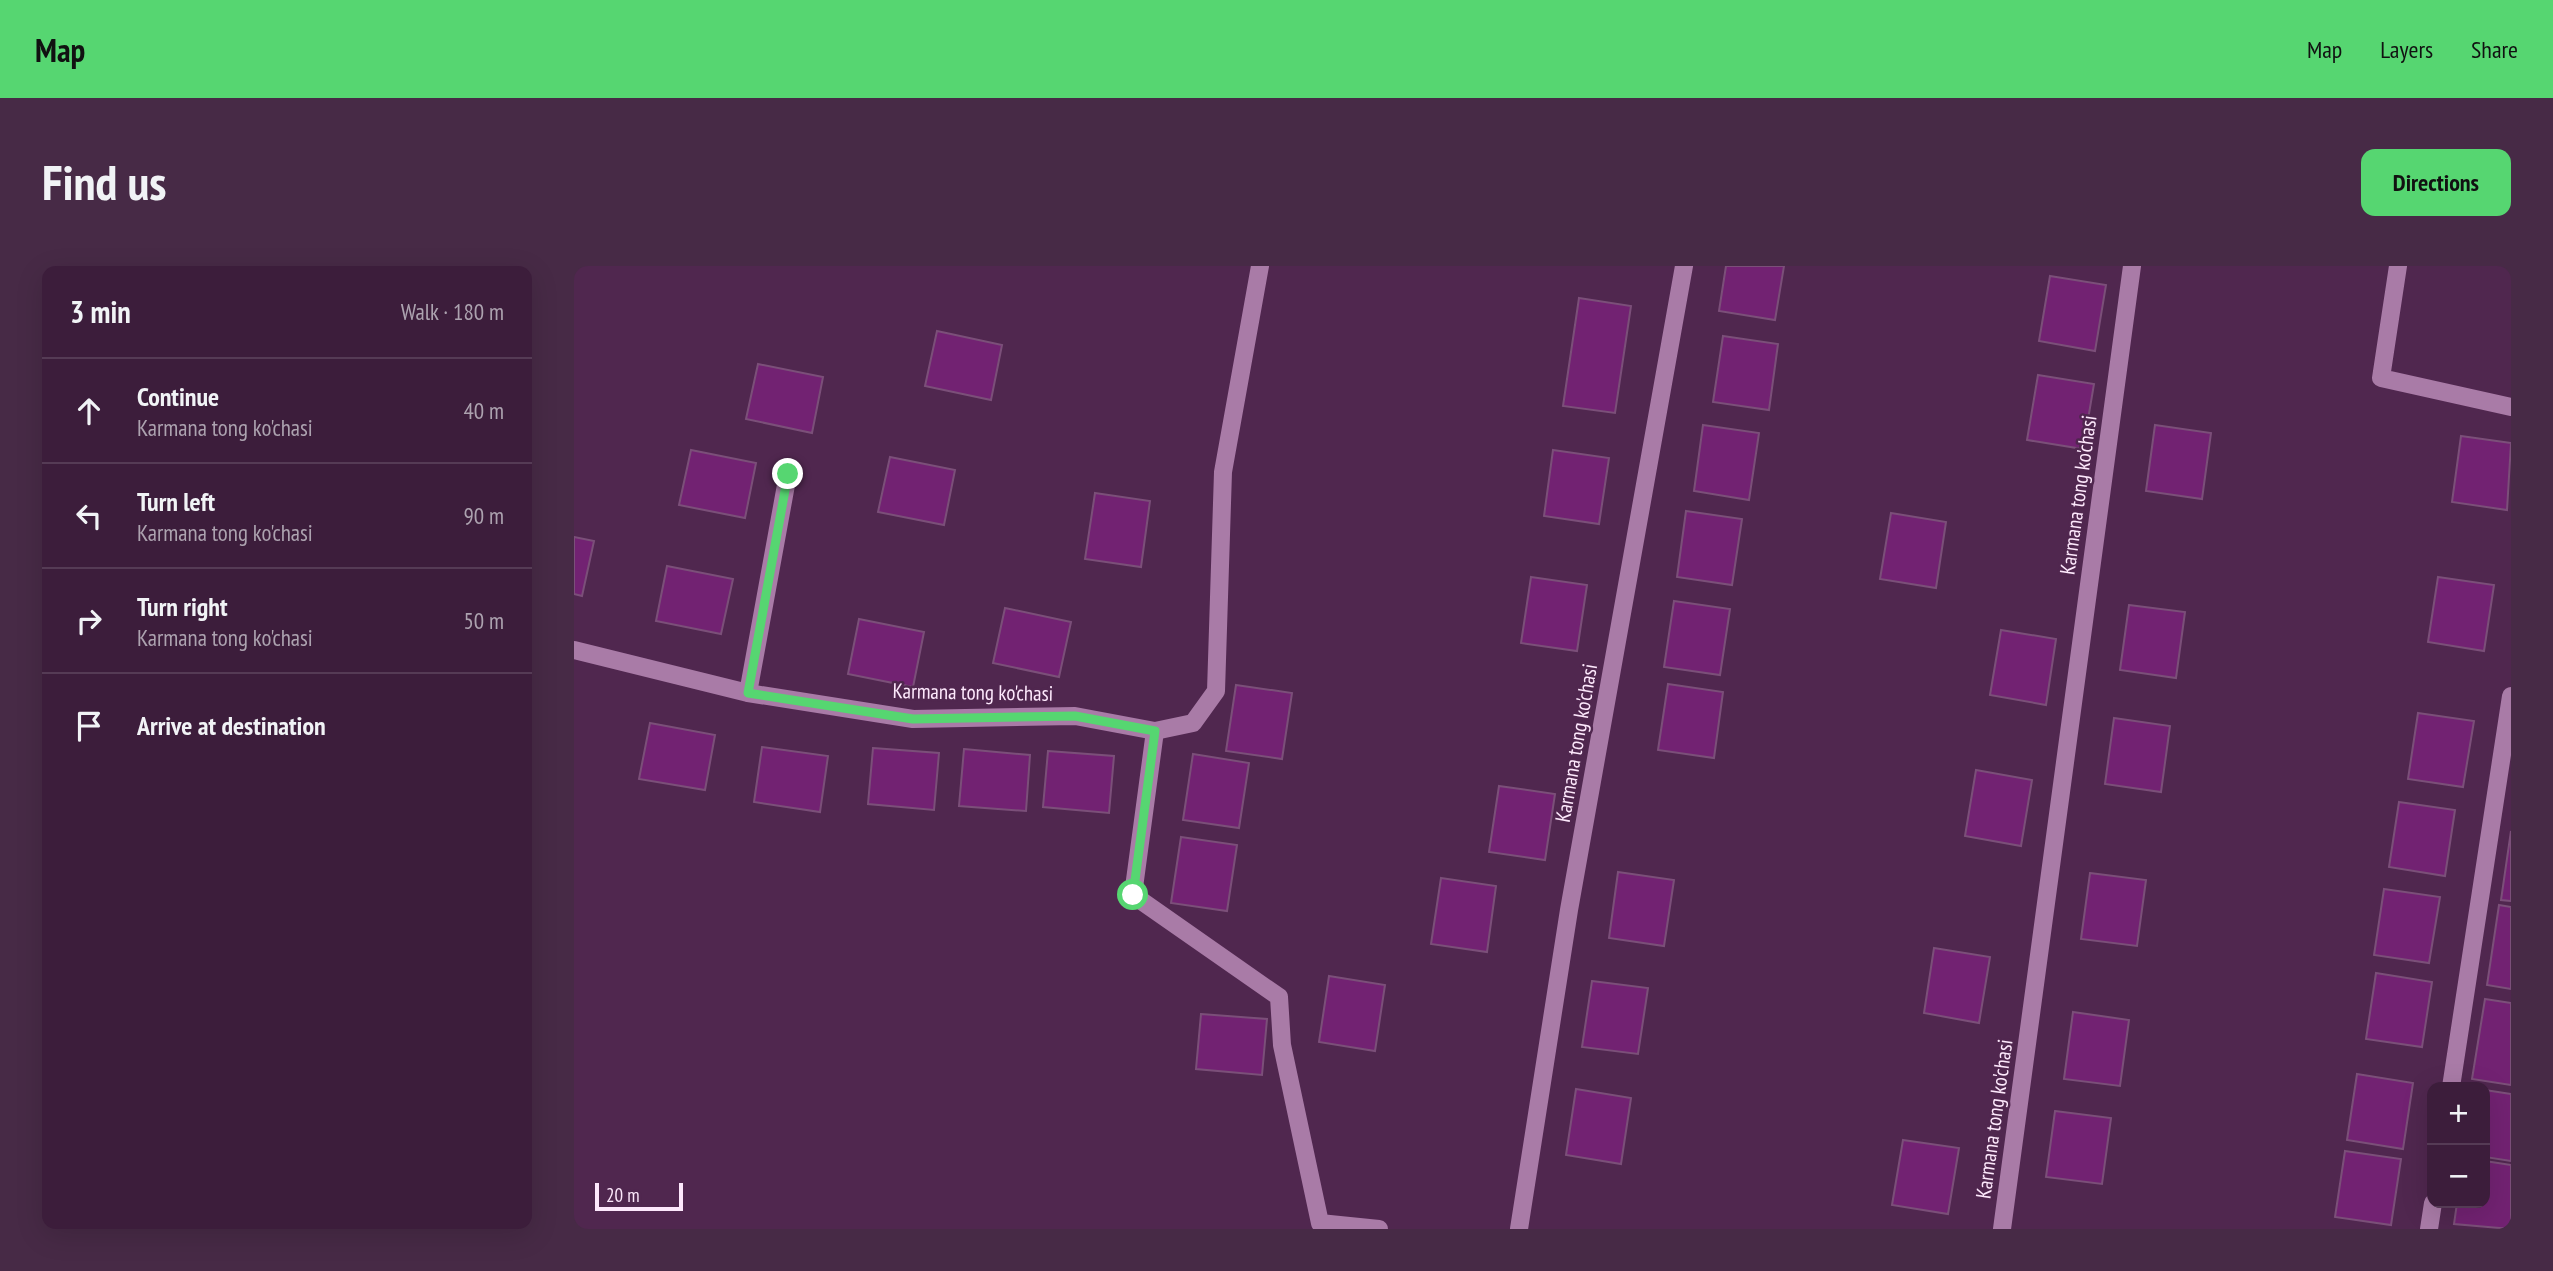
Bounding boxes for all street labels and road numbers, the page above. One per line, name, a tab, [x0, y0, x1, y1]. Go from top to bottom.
street label: Karmana tong ko'chasi	[2053, 414, 2103, 576]
street label: Karmana tong ko'chasi	[1549, 662, 1603, 824]
street label: Karmana tong ko'chasi	[893, 677, 1053, 707]
street label: Karmana tong ko'chasi	[1969, 1038, 2019, 1200]

